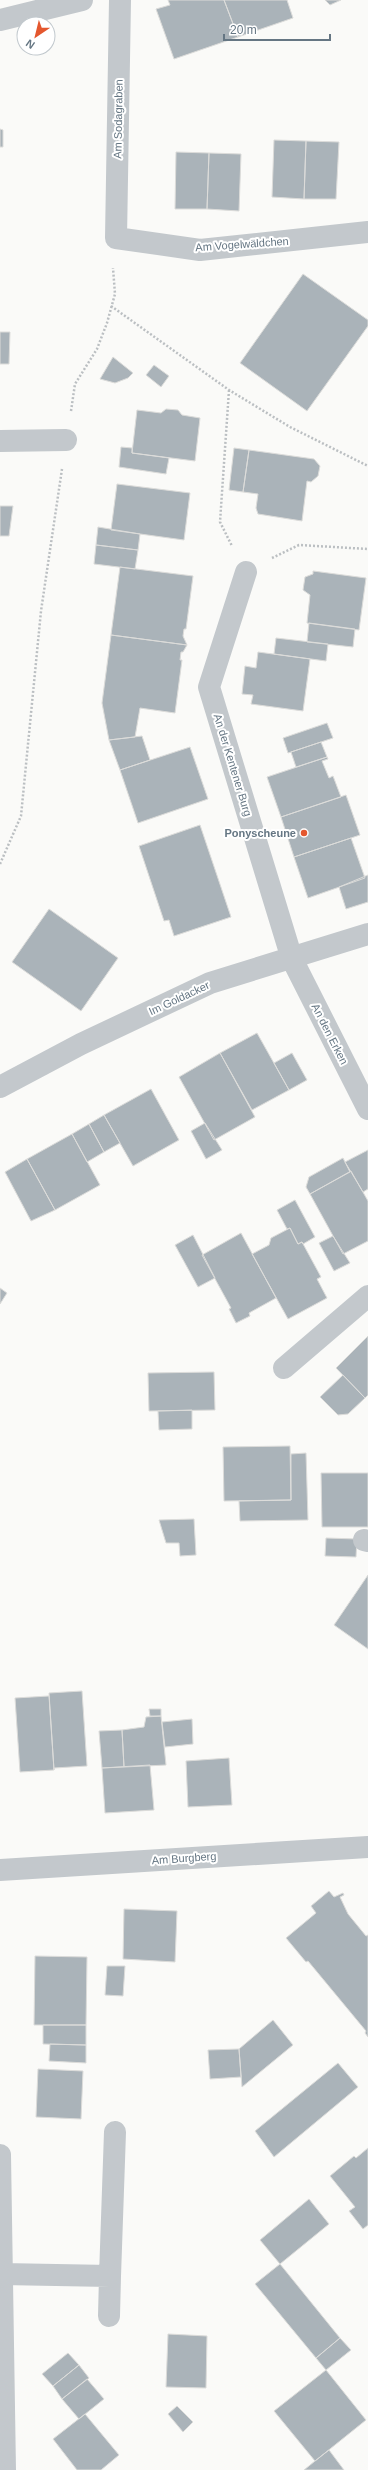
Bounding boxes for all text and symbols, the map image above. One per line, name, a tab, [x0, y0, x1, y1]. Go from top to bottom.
north arrow	[16, 16, 56, 56]
scale bar	[224, 16, 330, 42]
text: 20 m	[230, 23, 257, 37]
text: N	[24, 37, 37, 51]
street label: Am Sodagraben	[111, 79, 125, 159]
street label: Am Vogelwäldchen	[195, 235, 289, 253]
street label: An der Kentener Burg	[212, 712, 254, 818]
place label: Ponyscheune	[224, 827, 296, 839]
marker: Ponyscheune	[299, 828, 309, 838]
street label: Im Goldacker	[147, 979, 211, 1017]
street label: An den Erken	[310, 1002, 350, 1066]
street label: Am Burgberg	[151, 1850, 217, 1866]

